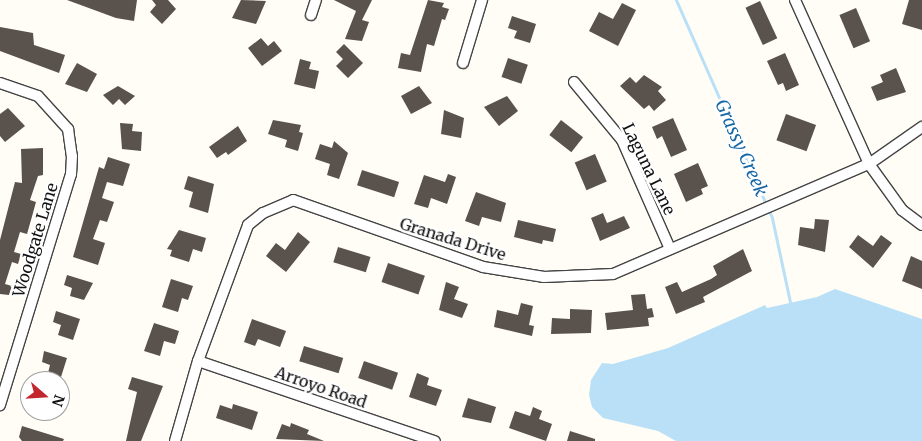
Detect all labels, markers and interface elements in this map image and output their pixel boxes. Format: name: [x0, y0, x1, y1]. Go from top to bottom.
water label: Grassy Creek: [710, 96, 772, 200]
street label: Laguna Lane: [619, 120, 679, 218]
street label: Woodgate Lane: [8, 181, 62, 299]
street label: Granada Drive: [398, 214, 508, 264]
street label: Arroyo Road: [273, 362, 369, 412]
north arrow: [20, 371, 70, 421]
text: N: [48, 392, 69, 409]

